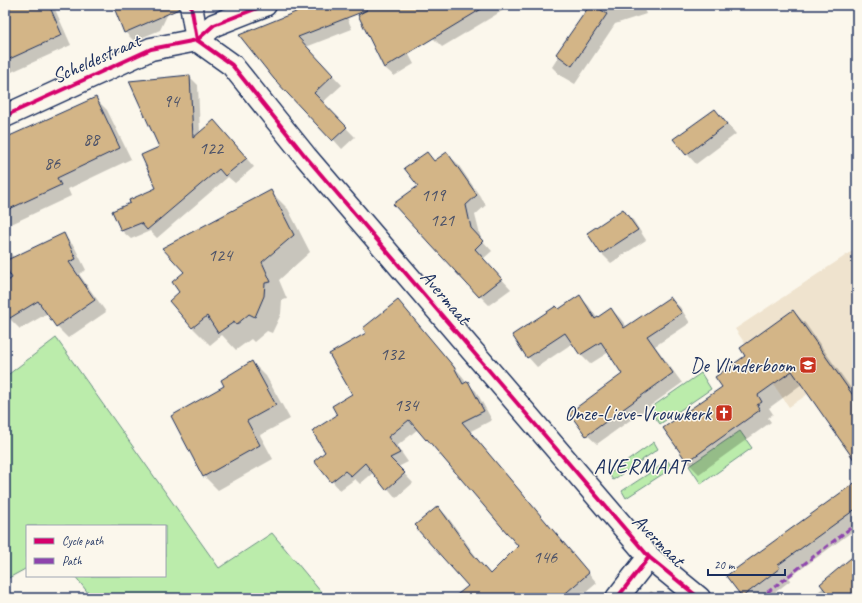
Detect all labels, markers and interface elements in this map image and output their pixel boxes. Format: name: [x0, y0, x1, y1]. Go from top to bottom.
street label: Scheldestraat: [48, 27, 146, 89]
house number: 94: [163, 90, 181, 112]
house number: 88: [83, 128, 101, 150]
house number: 122: [199, 137, 225, 159]
house number: 86: [44, 152, 61, 174]
house number: 119: [421, 184, 447, 206]
house number: 121: [430, 209, 455, 231]
house number: 124: [208, 244, 234, 266]
street label: Avermaat: [415, 265, 478, 332]
house number: 132: [380, 343, 406, 365]
place label: De Vlinderboom: [690, 353, 796, 378]
school or university icon: De Vlinderboom: [798, 355, 818, 375]
house number: 134: [394, 394, 420, 416]
place label: Onze-Lieve-Vrouwkerk: [564, 401, 713, 426]
church icon: Onze-Lieve-Vrouwkerk: [714, 403, 734, 423]
district label: AVERMAAT: [594, 453, 692, 479]
street label: Avermaat: [627, 509, 692, 574]
legend: [26, 525, 166, 577]
text: Cycle path: [62, 533, 104, 549]
house number: 146: [533, 546, 558, 568]
scale bar: [708, 551, 785, 577]
text: Path: [62, 553, 82, 569]
text: 20 m: [714, 557, 736, 573]

